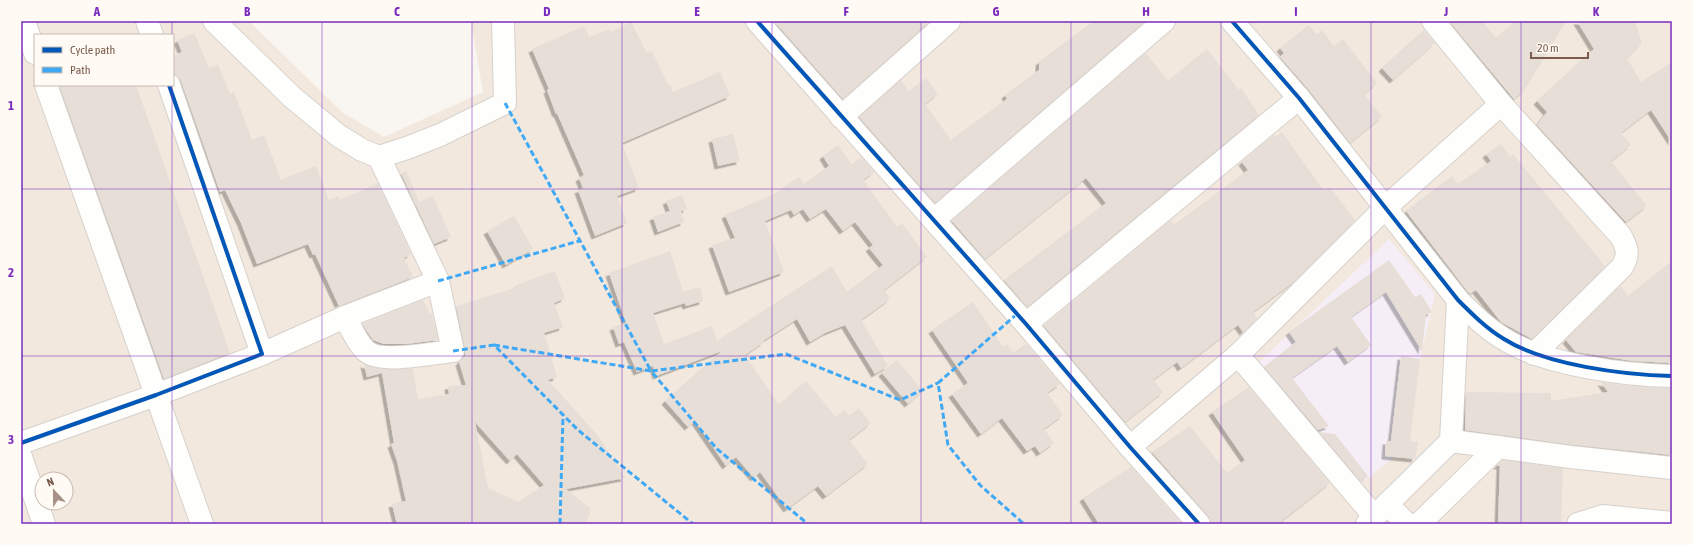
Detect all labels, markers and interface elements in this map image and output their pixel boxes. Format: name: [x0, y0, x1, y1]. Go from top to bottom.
text: A: [93, 4, 101, 19]
text: B: [244, 4, 251, 19]
text: C: [394, 4, 400, 19]
text: D: [543, 4, 551, 19]
text: E: [694, 4, 700, 19]
text: F: [843, 4, 849, 19]
text: G: [993, 4, 1000, 19]
text: H: [1142, 4, 1150, 19]
text: I: [1294, 4, 1298, 19]
text: J: [1443, 4, 1448, 19]
text: K: [1593, 4, 1600, 19]
legend: [34, 34, 174, 86]
scale bar: [1531, 34, 1588, 60]
text: 20 m: [1537, 41, 1559, 55]
text: Cycle path: [70, 43, 115, 57]
text: Path: [70, 63, 91, 77]
text: 1: [8, 98, 14, 113]
text: 2: [8, 265, 14, 280]
text: 3: [8, 432, 14, 447]
north arrow: [34, 471, 74, 511]
text: N: [45, 475, 56, 489]

